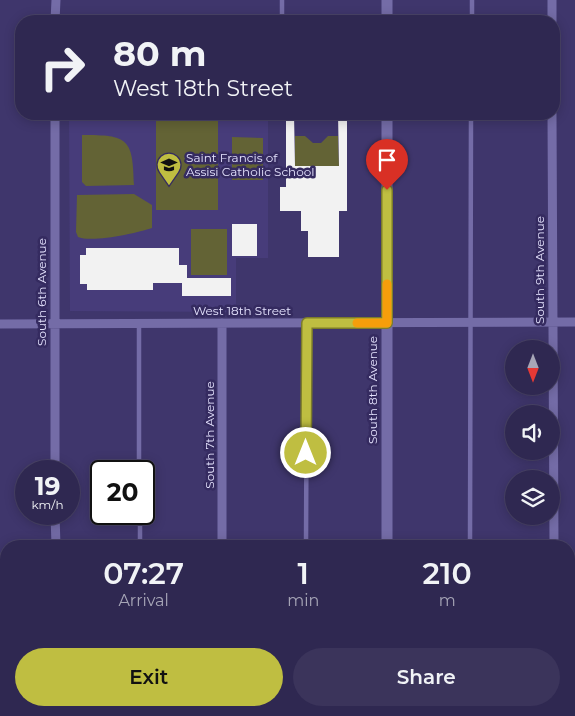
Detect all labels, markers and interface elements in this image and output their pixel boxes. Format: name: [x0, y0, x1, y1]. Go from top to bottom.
text: 80 m: [113, 32, 207, 75]
icon: right: [30, 35, 95, 100]
text: West 18th Street: [113, 75, 293, 102]
pin: [366, 139, 408, 190]
icon: arrive: [373, 146, 401, 174]
place label: Saint Francis of Assisi Catholic School: [186, 150, 315, 179]
school or university icon: Saint Francis of Assisi Catholic School: [156, 152, 182, 186]
street label: South 9th Avenue: [532, 216, 547, 324]
street label: South 6th Avenue: [34, 238, 49, 346]
street label: West 18th Street: [193, 303, 291, 318]
street label: South 8th Avenue: [365, 336, 380, 444]
north arrow: [505, 340, 560, 395]
map controls: [505, 340, 560, 525]
street label: South 7th Avenue: [202, 381, 217, 489]
button: sound: [505, 405, 560, 460]
position arrow: [279, 426, 331, 478]
speed limit sign: 20: [90, 460, 155, 525]
button: layers: [505, 470, 560, 525]
text: 19: [35, 471, 60, 501]
text: km/h: [31, 497, 64, 512]
text: 07:27: [103, 555, 184, 592]
text: 1: [298, 555, 309, 592]
text: 210: [423, 555, 472, 592]
text: Arrival: [118, 591, 169, 610]
text: min: [287, 591, 319, 610]
text: m: [439, 591, 456, 610]
button: Exit: [15, 648, 283, 706]
button: Share: [293, 648, 560, 706]

